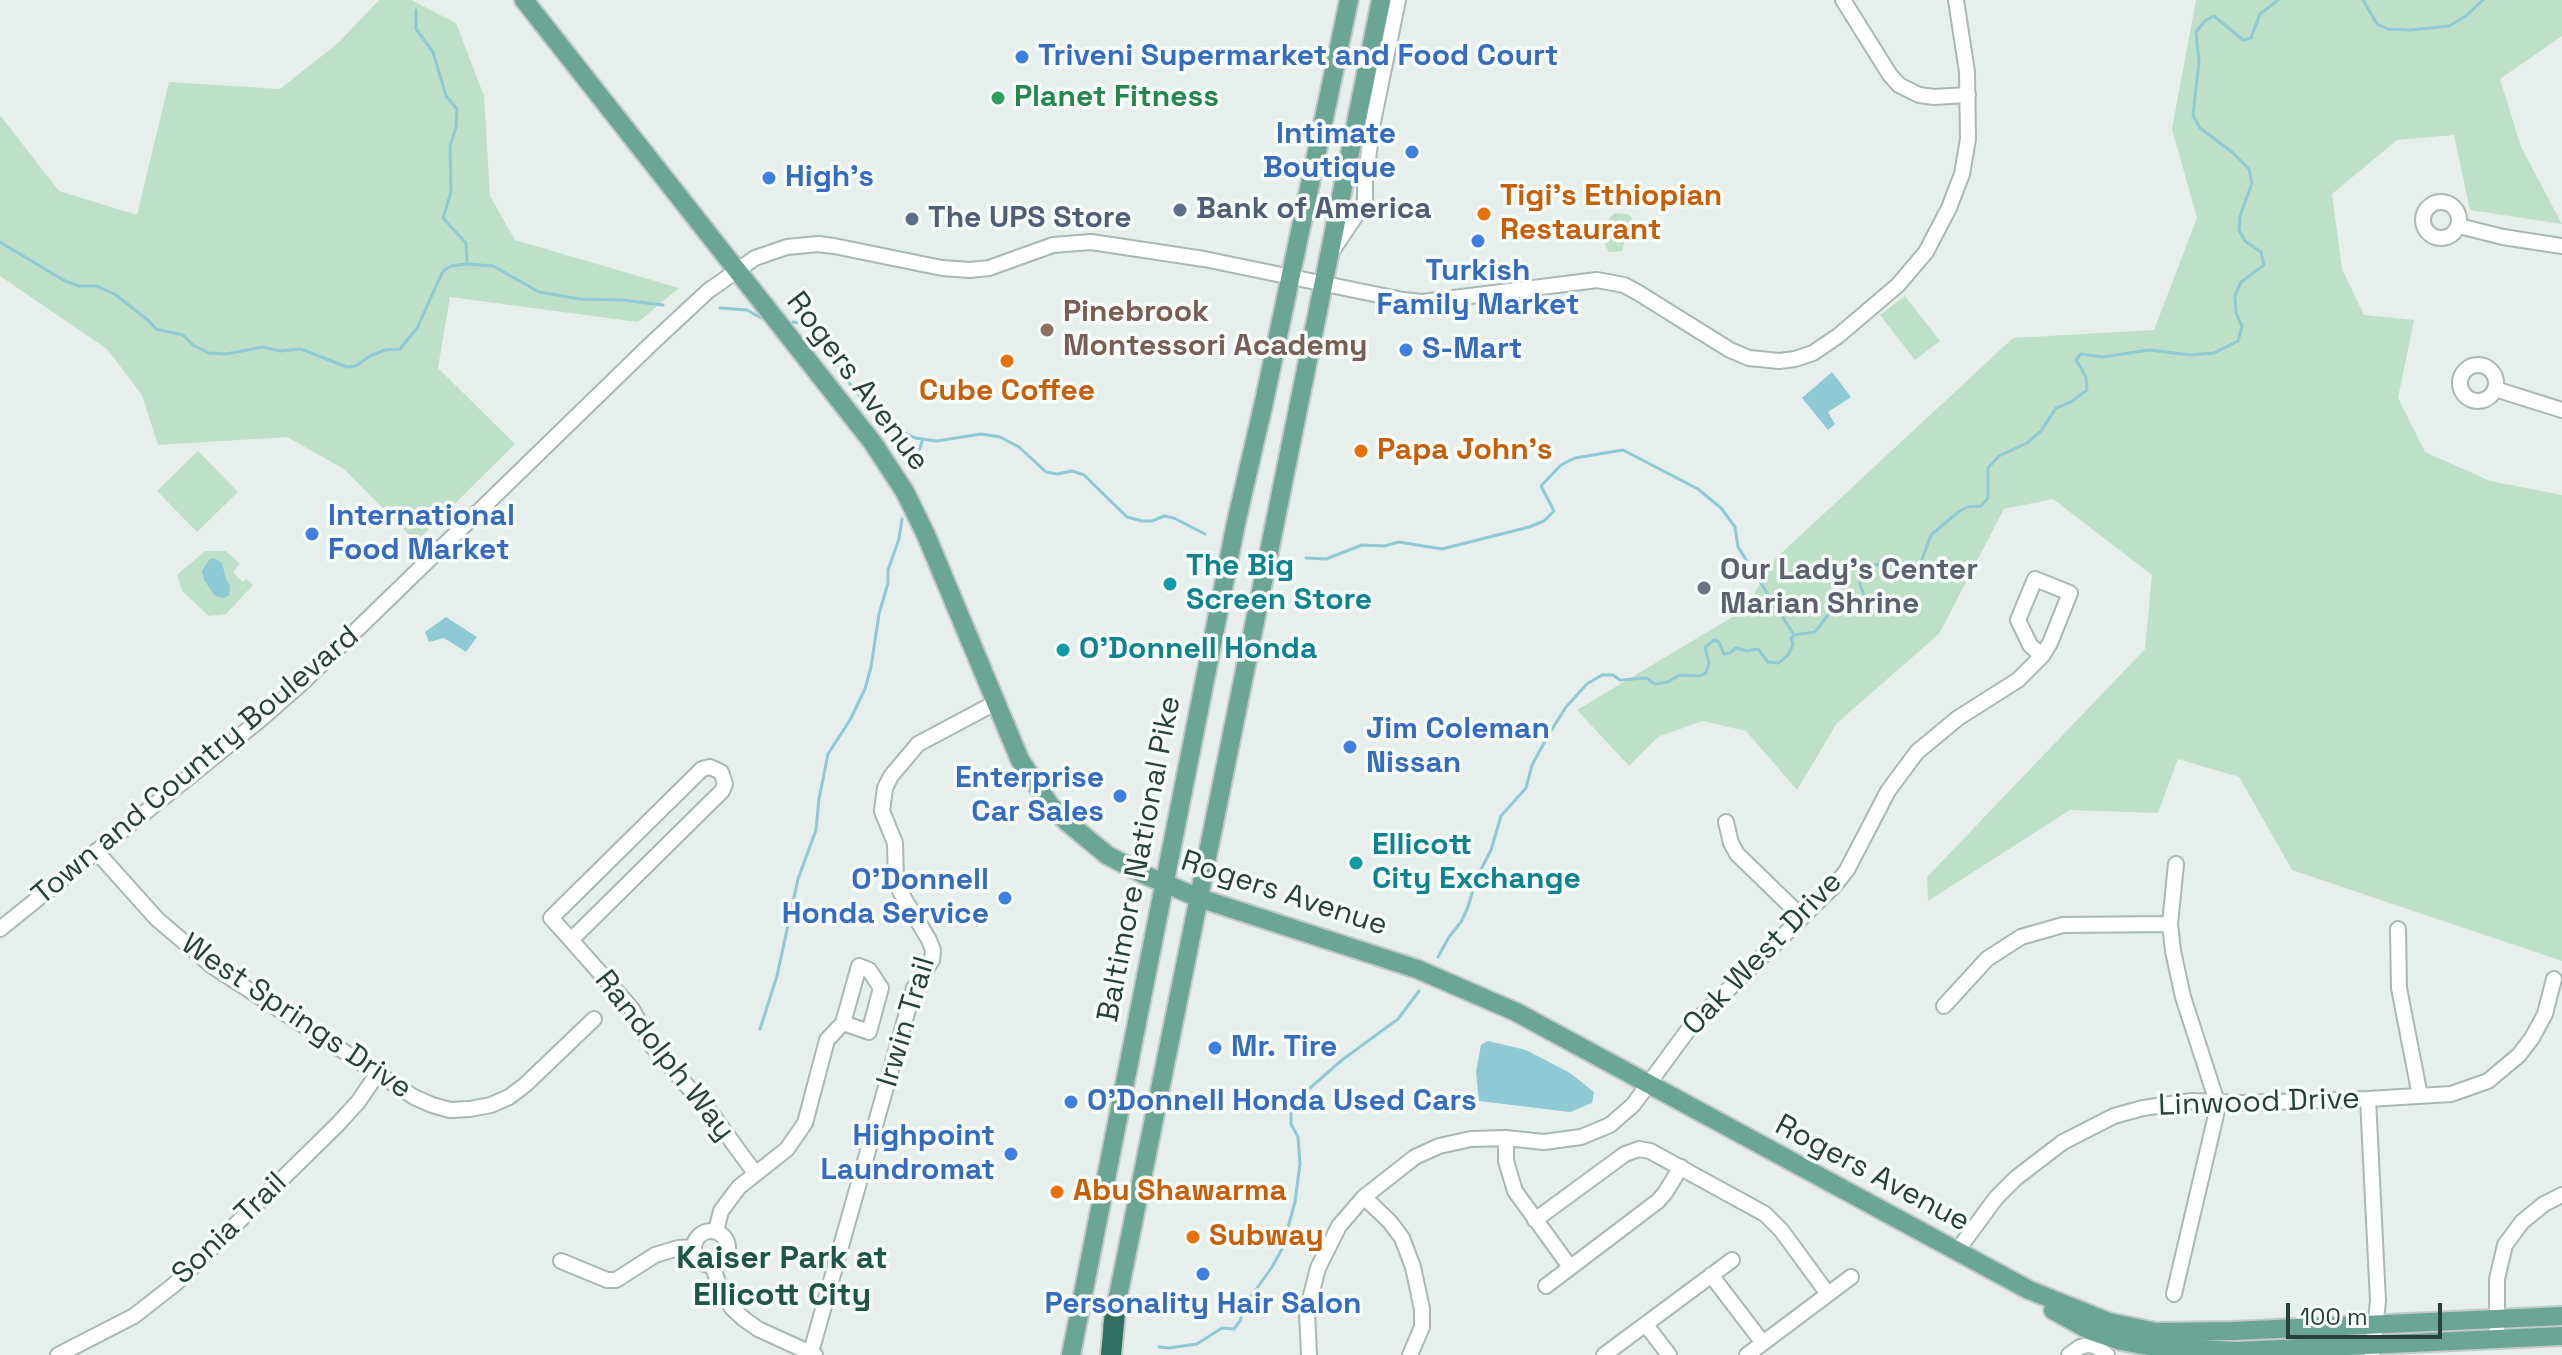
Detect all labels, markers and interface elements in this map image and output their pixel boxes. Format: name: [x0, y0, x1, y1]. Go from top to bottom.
place label: Triveni Supermarket and Food Court: [1038, 39, 1559, 75]
marker: Triveni Supermarket and Food Court: [1013, 48, 1031, 66]
place label: Planet Fitness: [1014, 80, 1219, 116]
marker: Planet Fitness: [989, 89, 1007, 107]
place label: Intimate Boutique: [1263, 117, 1396, 188]
marker: Intimate Boutique: [1403, 143, 1421, 161]
place label: High's: [785, 160, 874, 196]
marker: High's: [760, 169, 778, 187]
place label: Tigi's Ethiopian Restaurant: [1500, 179, 1722, 250]
place label: Bank of America: [1196, 192, 1432, 228]
place label: The UPS Store: [928, 201, 1131, 237]
marker: Bank of America: [1171, 201, 1189, 219]
marker: Tigi's Ethiopian Restaurant: [1475, 205, 1493, 223]
marker: The UPS Store: [903, 210, 921, 228]
marker: Turkish Family Market: [1469, 232, 1487, 250]
place label: Turkish Family Market: [1376, 254, 1580, 324]
street label: Rogers Avenue: [778, 285, 936, 479]
place label: Pinebrook Montessori Academy: [1063, 295, 1368, 366]
marker: Pinebrook Montessori Academy: [1038, 321, 1056, 339]
place label: S-Mart: [1422, 332, 1522, 368]
marker: S-Mart: [1397, 341, 1415, 359]
marker: Cube Coffee: [998, 352, 1016, 370]
place label: Cube Coffee: [919, 374, 1095, 410]
place label: Papa John's: [1377, 433, 1552, 469]
marker: Papa John's: [1352, 442, 1370, 460]
place label: International Food Market: [328, 499, 515, 570]
marker: International Food Market: [303, 525, 321, 543]
place label: The Big Screen Store: [1186, 549, 1372, 620]
place label: Our Lady's Center Marian Shrine: [1720, 553, 1978, 624]
marker: The Big Screen Store: [1161, 575, 1179, 593]
marker: Our Lady's Center Marian Shrine: [1695, 579, 1713, 597]
street label: Town and Country Boulevard: [25, 619, 367, 913]
place label: O'Donnell Honda: [1079, 632, 1317, 668]
marker: O'Donnell Honda: [1054, 641, 1072, 659]
street label: Baltimore National Pike: [1091, 693, 1189, 1025]
place label: Jim Coleman Nissan: [1366, 712, 1550, 782]
marker: Jim Coleman Nissan: [1341, 738, 1359, 756]
place label: Enterprise Car Sales: [955, 761, 1104, 832]
marker: Enterprise Car Sales: [1111, 787, 1129, 805]
place label: Ellicott City Exchange: [1372, 828, 1581, 898]
street label: Rogers Avenue: [1176, 844, 1392, 944]
marker: Ellicott City Exchange: [1347, 854, 1365, 872]
place label: O'Donnell Honda Service: [782, 863, 989, 934]
street label: Oak West Drive: [1676, 865, 1850, 1043]
marker: O'Donnell Honda Service: [996, 889, 1014, 907]
street label: West Springs Drive: [174, 927, 418, 1107]
street label: Irwin Trail: [870, 953, 944, 1091]
street label: Randolph Way: [586, 964, 742, 1148]
place label: Mr. Tire: [1231, 1030, 1337, 1066]
marker: Mr. Tire: [1206, 1039, 1224, 1057]
street label: Linwood Drive: [2158, 1081, 2360, 1125]
place label: O'Donnell Honda Used Cars: [1087, 1084, 1477, 1120]
marker: O'Donnell Honda Used Cars: [1062, 1093, 1080, 1111]
street label: Rogers Avenue: [1769, 1108, 1975, 1240]
place label: Highpoint Laundromat: [820, 1119, 995, 1190]
marker: Highpoint Laundromat: [1002, 1145, 1020, 1163]
street label: Sonia Trail: [165, 1165, 295, 1293]
place label: Abu Shawarma: [1073, 1174, 1287, 1210]
marker: Abu Shawarma: [1048, 1183, 1066, 1201]
place label: Subway: [1209, 1219, 1324, 1255]
marker: Subway: [1184, 1228, 1202, 1246]
district label: Kaiser Park at Ellicott City: [676, 1240, 888, 1315]
marker: Personality Hair Salon: [1194, 1265, 1212, 1283]
place label: Personality Hair Salon: [1044, 1287, 1362, 1323]
scale bar: [2290, 1287, 2446, 1337]
text: 100 m: [2300, 1301, 2368, 1332]

